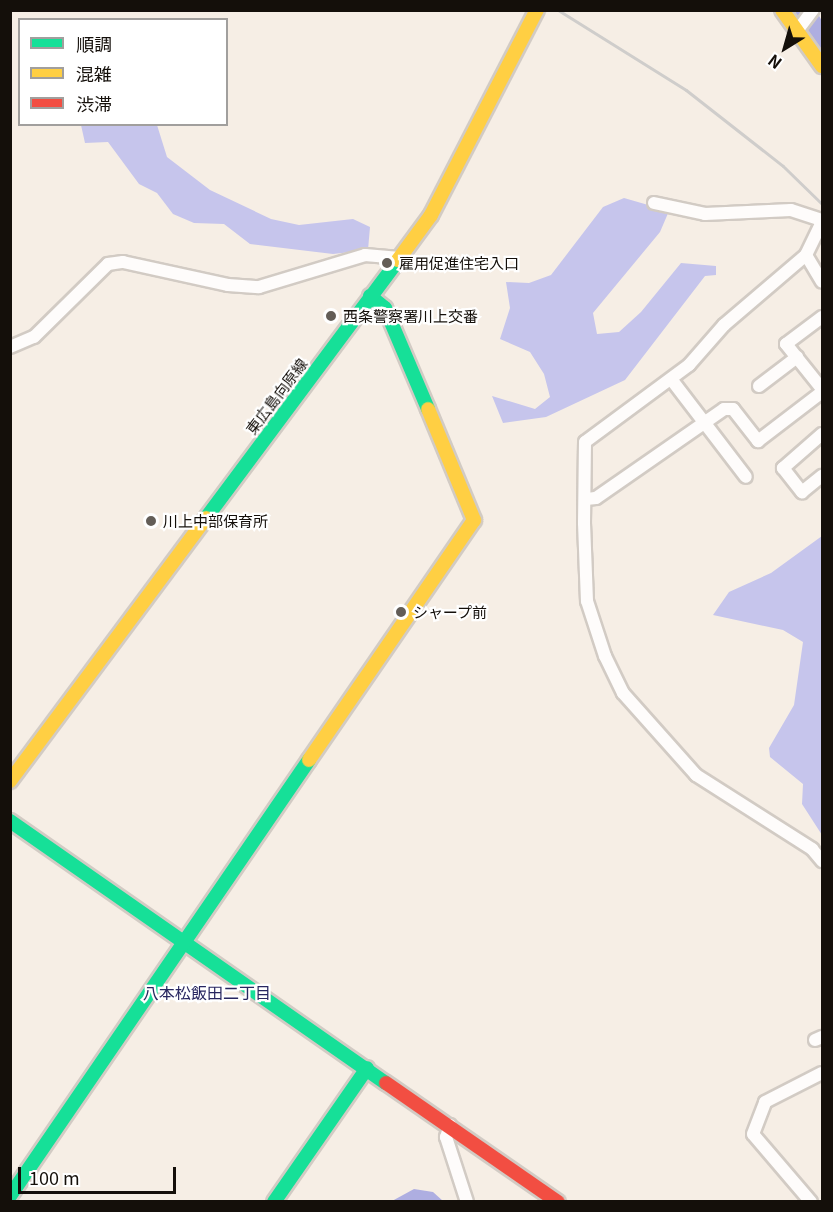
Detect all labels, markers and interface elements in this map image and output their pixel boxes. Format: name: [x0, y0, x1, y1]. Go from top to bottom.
legend: [18, 18, 228, 126]
north arrow: [755, 18, 815, 78]
text: 順調: [76, 30, 112, 56]
text: N: [762, 49, 786, 76]
text: 混雑: [76, 60, 112, 86]
text: 渋滞: [76, 90, 112, 116]
place label: 雇用促進住宅入口: [399, 254, 519, 272]
marker: 雇用促進住宅入口: [380, 256, 394, 270]
place label: 西条警察署川上交番: [343, 307, 478, 325]
marker: 西条警察署川上交番: [324, 309, 338, 323]
street label: 東広島向原線: [242, 355, 310, 437]
place label: 川上中部保育所: [163, 512, 268, 530]
marker: 川上中部保育所: [144, 514, 158, 528]
place label: シャープ前: [413, 603, 488, 621]
marker: シャープ前: [394, 605, 408, 619]
district label: 八本松飯田二丁目: [143, 982, 271, 1002]
scale bar: [21, 1155, 178, 1193]
text: 100 m: [29, 1164, 80, 1190]

